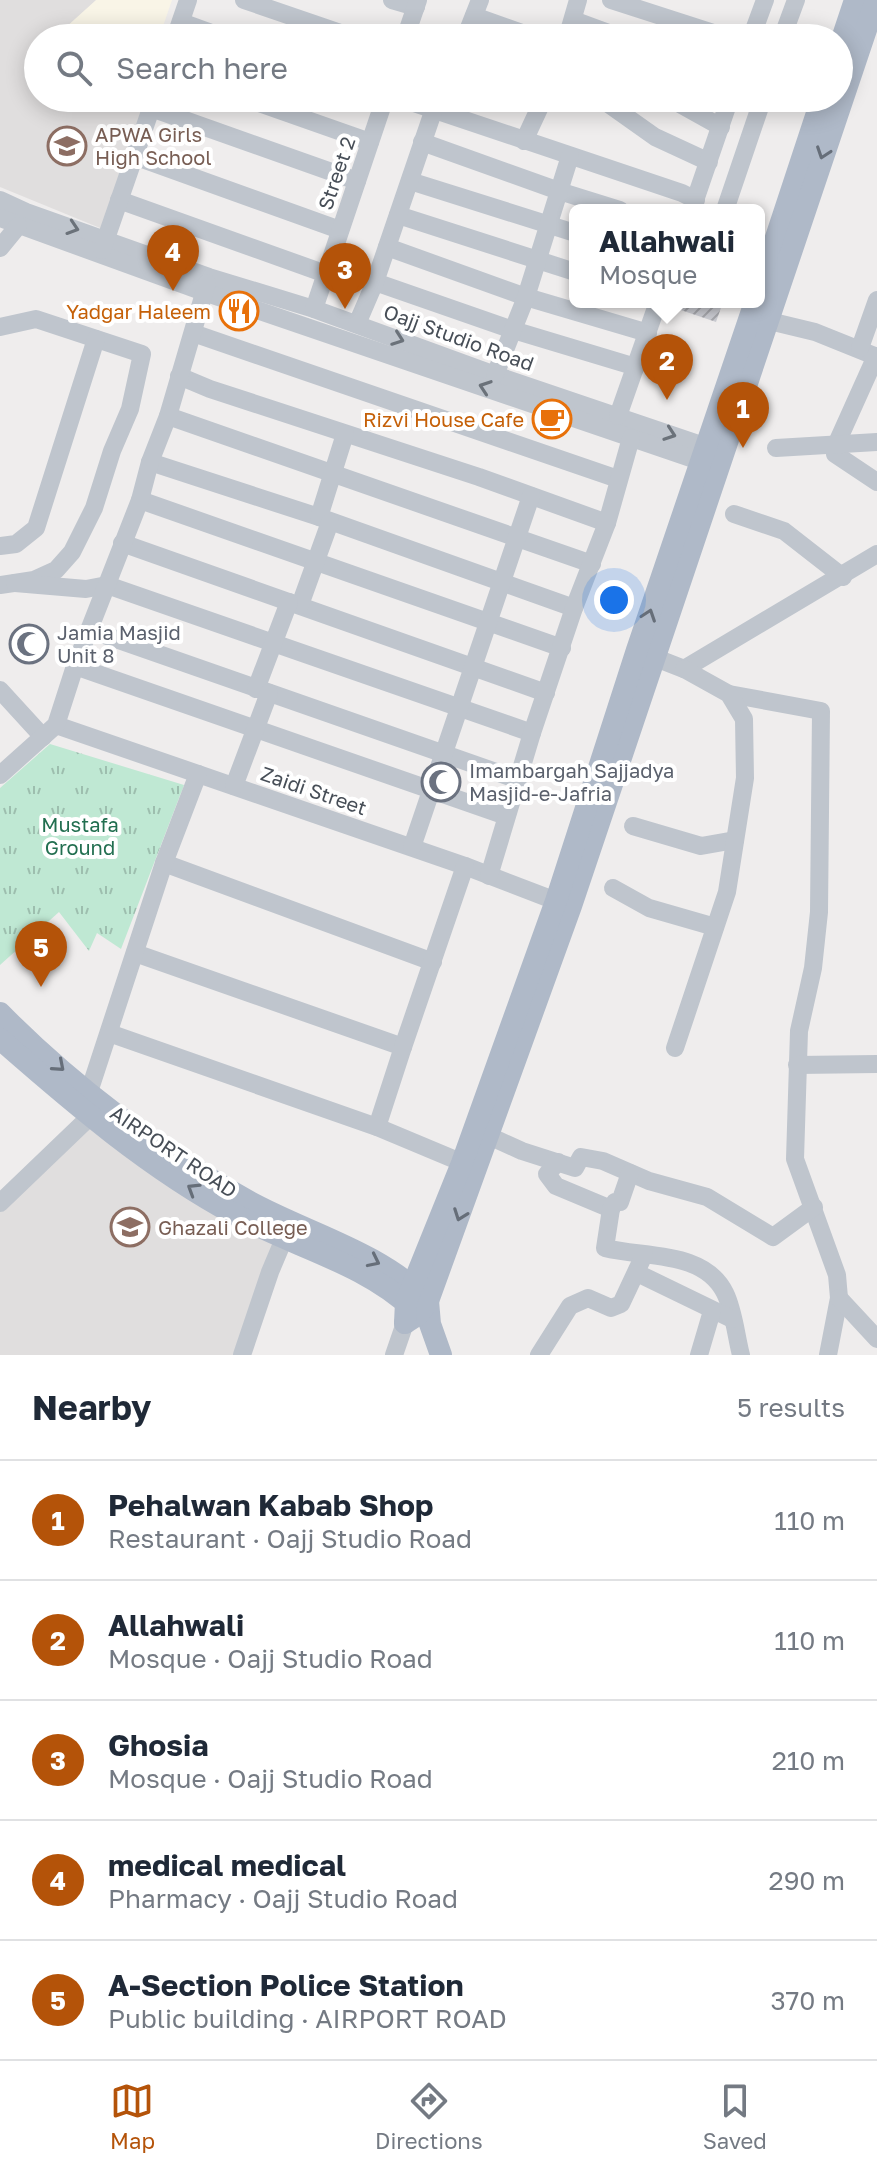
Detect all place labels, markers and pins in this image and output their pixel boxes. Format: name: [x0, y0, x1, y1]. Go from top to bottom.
place label: APWA Girls High School: [95, 122, 212, 169]
school or university icon: APWA Girls High School: [46, 125, 88, 167]
pin: 4: [147, 225, 199, 291]
pin: 3: [319, 243, 371, 309]
restaurant icon: Yadgar Haleem: [218, 290, 260, 332]
place label: Yadgar Haleem: [66, 299, 211, 323]
pin: 2: [641, 334, 693, 400]
pin: 1: [717, 382, 769, 448]
cafe icon: Rizvi House Cafe: [531, 398, 573, 440]
place label: Rizvi House Cafe: [363, 407, 524, 431]
place label: Jamia Masjid Unit 8: [57, 620, 181, 667]
mosque icon: Jamia Masjid Unit 8: [8, 623, 50, 665]
place label: Imambargah Sajjadya Masjid-e-Jafria: [469, 758, 674, 805]
mosque icon: Imambargah Sajjadya Masjid-e-Jafria: [420, 761, 462, 803]
pin: 5: [15, 921, 67, 987]
school or university icon: Ghazali College: [109, 1206, 151, 1248]
place label: Ghazali College: [158, 1215, 308, 1239]

